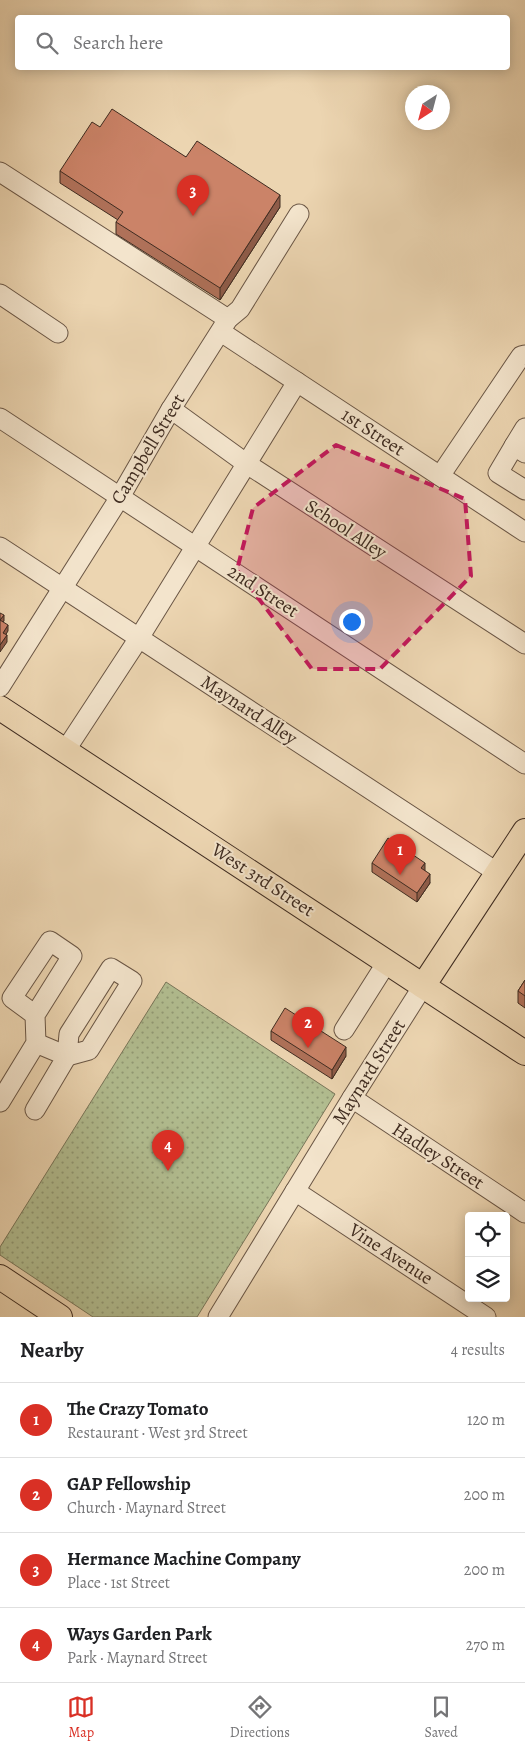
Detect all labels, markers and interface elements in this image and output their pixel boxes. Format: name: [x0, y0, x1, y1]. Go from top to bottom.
search box: [15, 15, 510, 70]
icon: search: [33, 29, 61, 57]
text: Search here: [73, 30, 163, 56]
north arrow: [405, 85, 450, 130]
pin: 3: [177, 175, 209, 216]
street label: Campbell Street: [105, 389, 191, 509]
street label: 1st Street: [336, 402, 410, 462]
street label: School Alley: [300, 493, 392, 565]
street label: 2nd Street: [222, 558, 304, 624]
your location: [339, 609, 365, 635]
street label: Maynard Alley: [196, 669, 303, 751]
pin: 1: [384, 834, 416, 875]
street label: West 3rd Street: [206, 836, 320, 923]
pin: 2: [292, 1007, 324, 1048]
street label: Maynard Street: [326, 1014, 412, 1130]
street label: Hadley Street: [387, 1116, 489, 1196]
pin: 4: [152, 1130, 184, 1171]
map controls: [465, 1212, 510, 1302]
button: locate: [465, 1212, 510, 1257]
street label: Vine Avenue: [343, 1217, 438, 1291]
button: layers: [465, 1257, 510, 1302]
text: Nearby: [20, 1336, 83, 1364]
text: 4 results: [451, 1339, 505, 1361]
text: The Crazy Tomato: [67, 1396, 209, 1422]
text: 1: [33, 1409, 39, 1431]
text: 120 m: [467, 1409, 505, 1431]
text: Restaurant · West 3rd Street: [67, 1422, 248, 1444]
text: GAP Fellowship: [67, 1471, 191, 1497]
text: 2: [32, 1484, 40, 1506]
text: 200 m: [464, 1484, 505, 1506]
text: Church · Maynard Street: [67, 1497, 226, 1519]
text: Hermance Machine Company: [67, 1546, 301, 1572]
text: 3: [33, 1559, 39, 1581]
text: 200 m: [464, 1559, 505, 1581]
text: Place · 1st Street: [67, 1572, 170, 1594]
text: Ways Garden Park: [67, 1621, 212, 1647]
text: 4: [32, 1634, 40, 1656]
text: 270 m: [466, 1634, 505, 1656]
text: Park · Maynard Street: [67, 1647, 208, 1669]
tab: Map: [67, 1693, 95, 1742]
tab: Directions: [230, 1693, 290, 1742]
tab: Saved: [425, 1693, 458, 1742]

